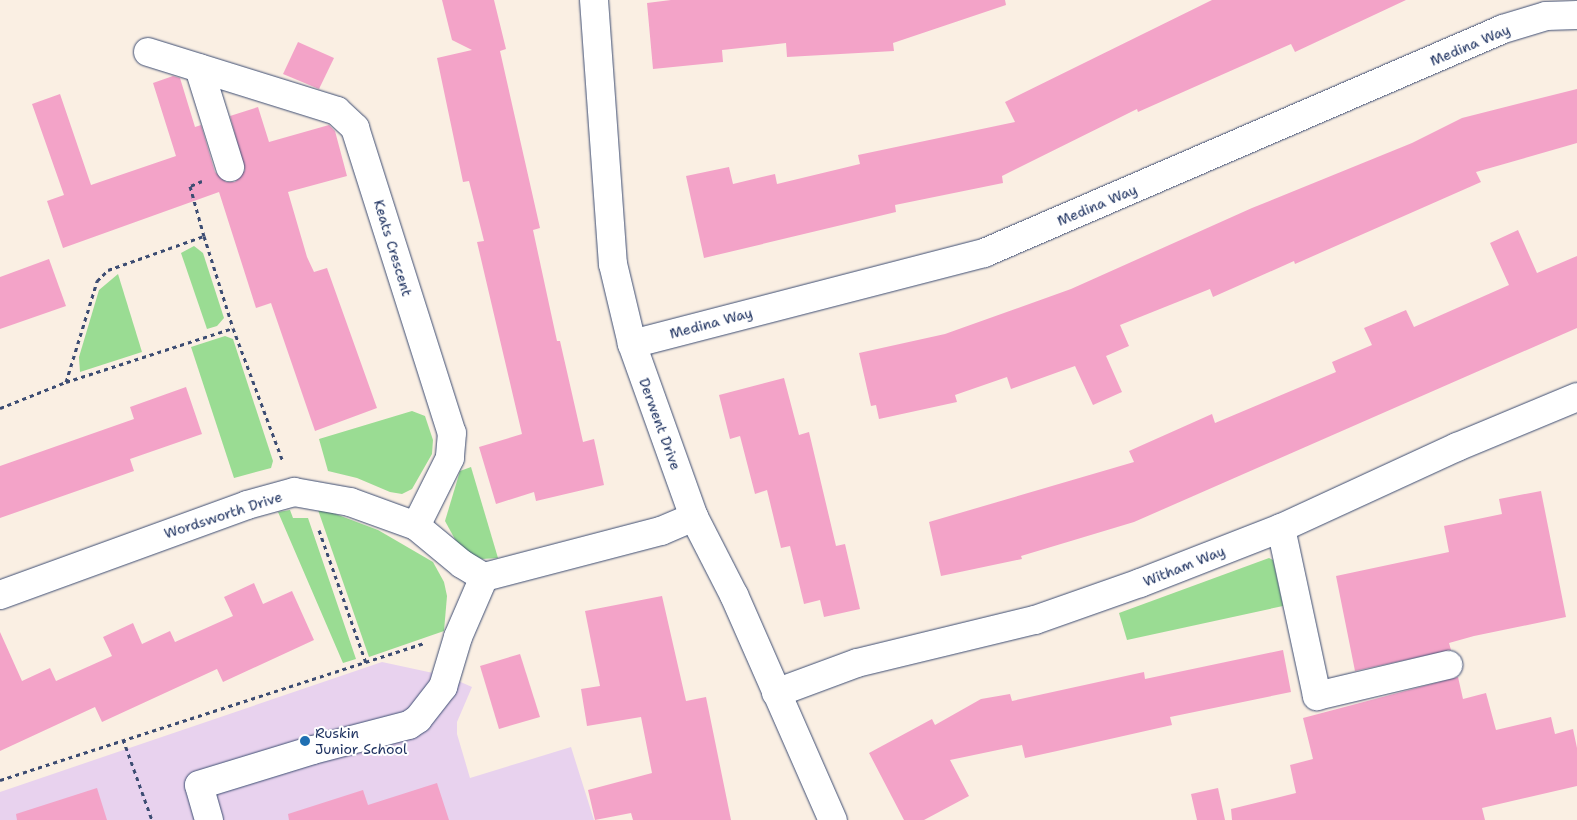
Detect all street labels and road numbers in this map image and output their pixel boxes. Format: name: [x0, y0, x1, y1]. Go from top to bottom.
street label: Medina Way: [1428, 21, 1512, 69]
street label: Medina Way: [1055, 181, 1139, 229]
street label: Keats Crescent: [370, 198, 416, 298]
street label: Medina Way: [668, 304, 754, 342]
street label: Derwent Drive: [636, 376, 684, 472]
street label: Wordsworth Drive: [162, 488, 284, 542]
street label: Witham Way: [1141, 542, 1227, 590]

